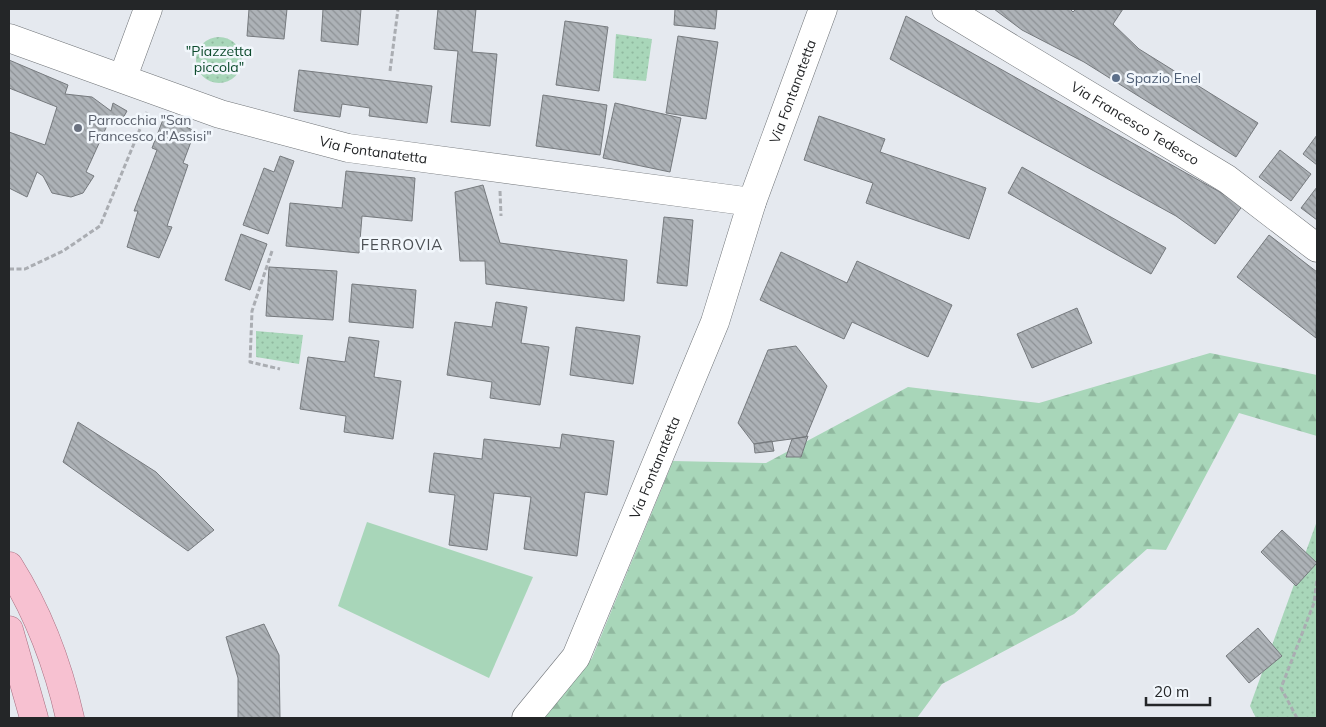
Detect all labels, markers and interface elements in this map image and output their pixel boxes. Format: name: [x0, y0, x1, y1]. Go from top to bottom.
street label: Via Fontanatetta: [765, 37, 820, 146]
park label: "Piazzetta piccola": [186, 42, 252, 76]
place label: Spazio Enel: [1126, 69, 1201, 87]
marker: Spazio Enel: [1110, 72, 1122, 84]
street label: Via Francesco Tedesco: [1067, 78, 1203, 169]
place label: Parrocchia "San Francesco d'Assisi": [88, 111, 212, 145]
marker: Parrocchia "San Francesco d'Assisi": [72, 122, 84, 134]
street label: Via Fontanatetta: [317, 132, 429, 168]
district label: FERROVIA: [361, 235, 443, 254]
street label: Via Fontanatetta: [625, 414, 684, 522]
scale bar: [1146, 674, 1210, 706]
text: 20 m: [1154, 682, 1189, 701]

